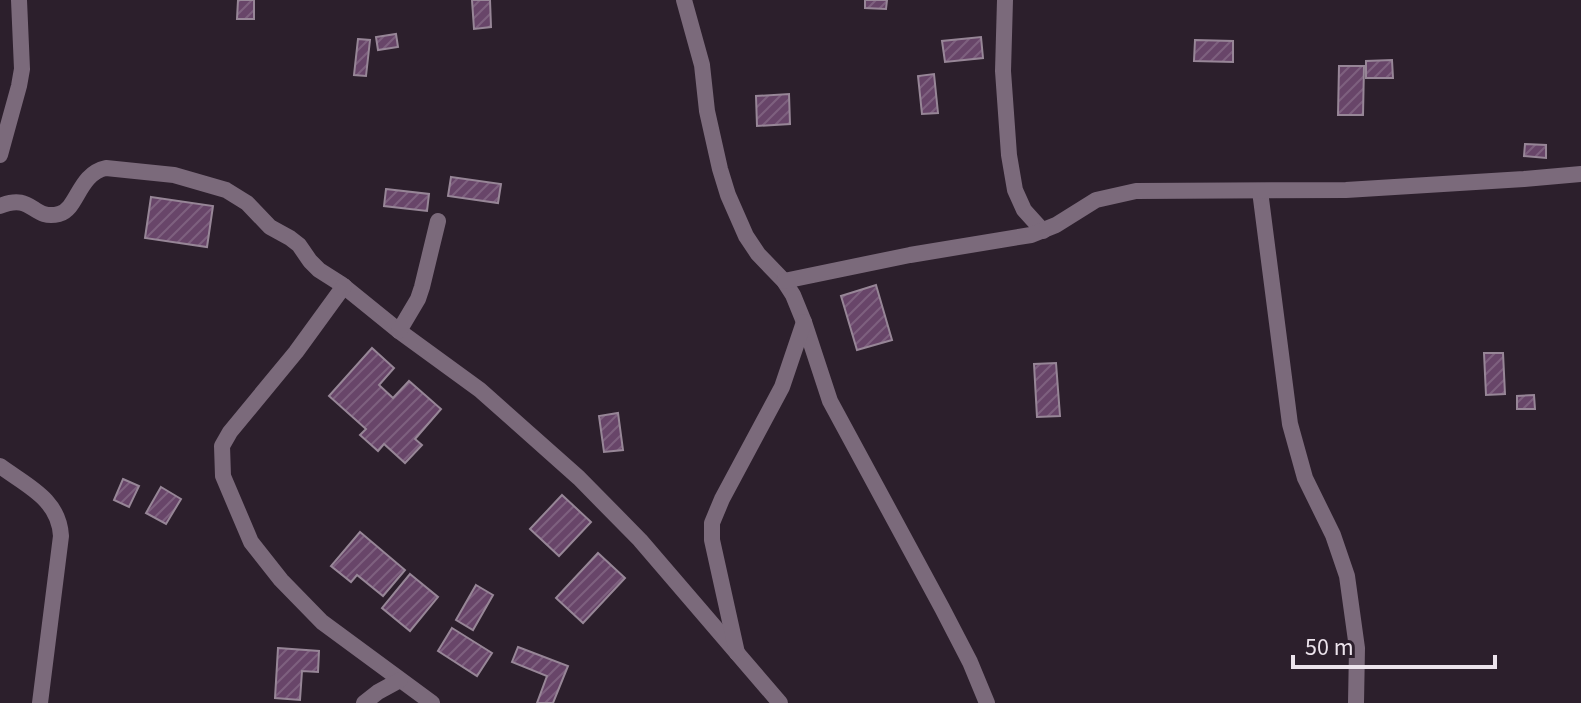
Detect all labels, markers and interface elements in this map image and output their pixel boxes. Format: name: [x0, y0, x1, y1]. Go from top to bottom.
scale bar: [1293, 619, 1495, 669]
text: 50 m: [1305, 630, 1354, 665]

